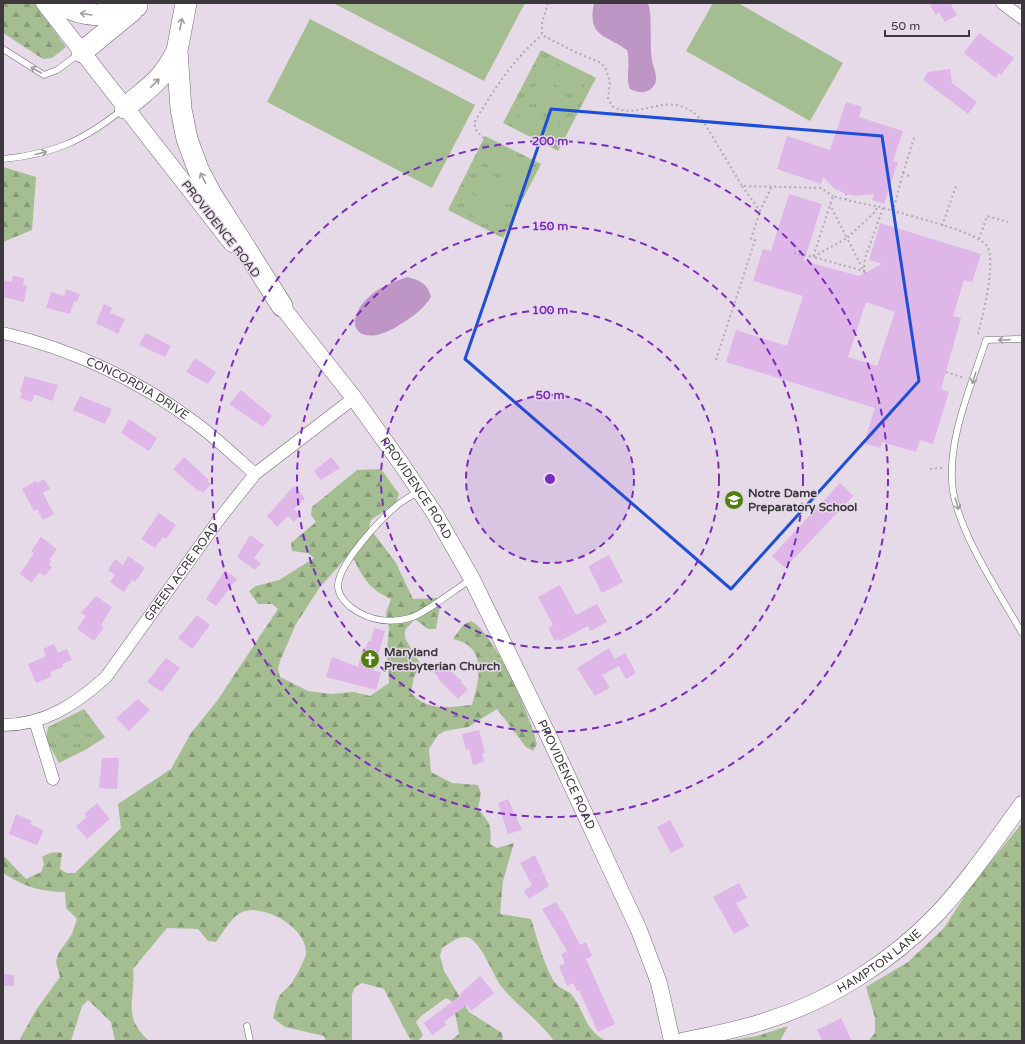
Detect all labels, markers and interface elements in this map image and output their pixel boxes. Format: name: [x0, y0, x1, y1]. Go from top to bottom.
one-way arrow: [79, 10, 92, 18]
scale bar: [885, 12, 969, 38]
one-way arrow: [177, 18, 185, 31]
text: 50 m: [891, 19, 920, 33]
one-way arrow: [30, 66, 42, 74]
one-way arrow: [151, 78, 160, 88]
text: 200 m: [532, 134, 568, 148]
one-way arrow: [35, 148, 48, 156]
one-way arrow: [199, 172, 206, 184]
street label: PROVIDENCE ROAD: [179, 178, 263, 280]
text: 150 m: [532, 219, 568, 233]
text: 100 m: [532, 303, 568, 317]
one-way arrow: [998, 336, 1011, 344]
street label: CONCORDIA DRIVE: [84, 354, 192, 423]
one-way arrow: [970, 371, 977, 384]
text: 50 m: [535, 388, 565, 402]
street label: PROVIDENCE ROAD: [377, 434, 455, 542]
centre of rings: [543, 472, 557, 486]
place label: Notre Dame Preparatory School: [748, 486, 857, 515]
school or university icon: Notre Dame Preparatory School: [723, 489, 745, 511]
one-way arrow: [954, 497, 961, 510]
street label: GREEN ACRE ROAD: [141, 520, 222, 624]
place label: Maryland Presbyterian Church: [384, 645, 500, 674]
church icon: Maryland Presbyterian Church: [359, 648, 381, 670]
street label: PROVIDENCE ROAD: [535, 718, 598, 832]
street label: HAMPTON LANE: [835, 926, 924, 996]

